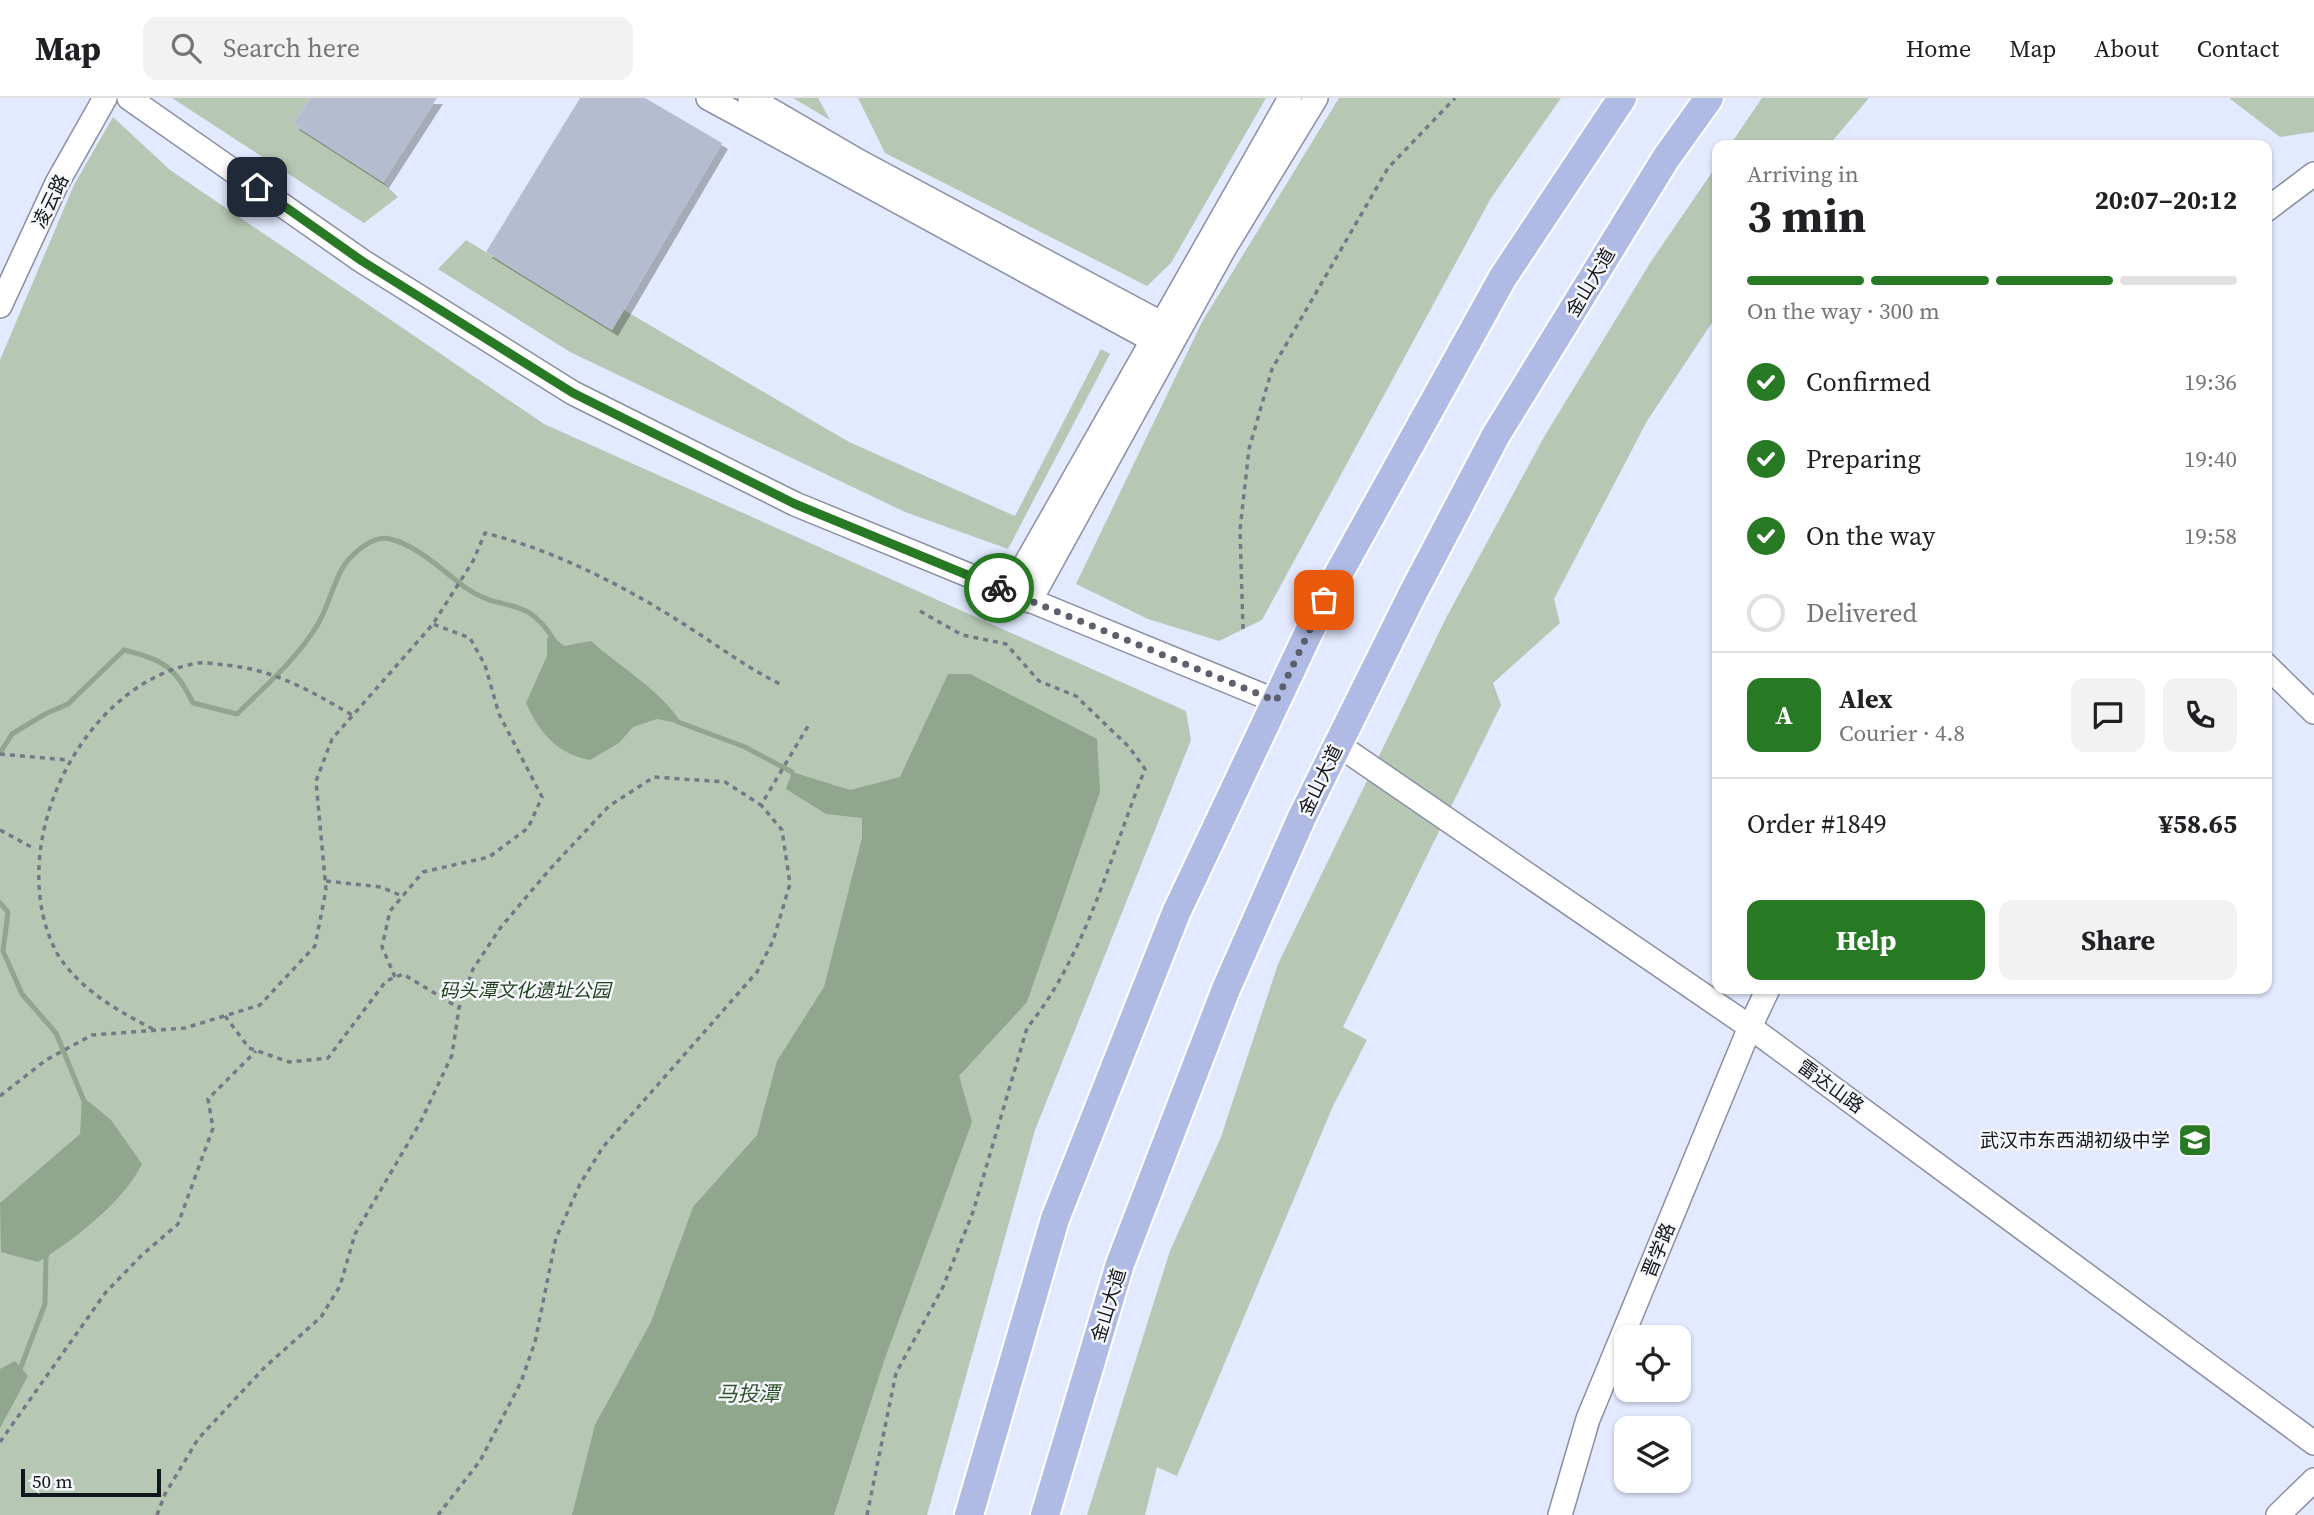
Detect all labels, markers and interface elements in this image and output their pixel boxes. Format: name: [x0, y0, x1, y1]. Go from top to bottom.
search box: [143, 17, 633, 80]
text: Map: [35, 26, 101, 71]
icon: search: [167, 29, 205, 67]
text: Search here: [223, 30, 360, 66]
text: Home: [1906, 32, 1971, 65]
text: Map: [2009, 32, 2056, 65]
text: About: [2094, 32, 2159, 65]
text: Contact: [2197, 32, 2279, 65]
pin: [227, 157, 287, 217]
text: Arriving in: [1747, 158, 1859, 190]
icon: home: [238, 168, 276, 206]
street label: 凌云路: [26, 170, 74, 232]
text: 20:07–20:12: [2095, 182, 2237, 218]
text: 3 min: [1747, 184, 1866, 247]
street label: 金山大道: [1559, 243, 1621, 321]
text: On the way · 300 m: [1747, 295, 1940, 327]
icon: check: [1747, 363, 1785, 401]
text: Confirmed: [1806, 364, 1931, 400]
text: 19:36: [2184, 366, 2237, 398]
icon: check: [1747, 440, 1785, 478]
text: Preparing: [1806, 441, 1921, 477]
text: 19:40: [2184, 443, 2237, 475]
icon: check: [1747, 517, 1785, 555]
text: On the way: [1806, 518, 1935, 554]
text: 19:58: [2184, 520, 2237, 552]
courier: [964, 553, 1034, 623]
icon: bike: [980, 569, 1018, 607]
pin: [1294, 570, 1354, 630]
icon: bag: [1305, 581, 1343, 619]
text: Delivered: [1806, 595, 1917, 631]
button: chat: [2071, 678, 2145, 752]
button: phone: [2163, 678, 2237, 752]
text: Alex: [1839, 681, 1893, 717]
text: A: [1775, 697, 1793, 733]
text: Courier · 4.8: [1839, 717, 1965, 749]
street label: 金山大道: [1292, 740, 1348, 820]
text: Order #1849: [1747, 806, 1887, 842]
text: ¥58.65: [2159, 806, 2237, 842]
button: Help: [1747, 900, 1985, 980]
button: Share: [1999, 900, 2237, 980]
park label: 码头潭文化遗址公园: [439, 977, 613, 1003]
street label: 雷达山路: [1793, 1053, 1869, 1119]
school or university icon: 武汉市东西湖初级中学: [2176, 1121, 2214, 1159]
place label: 武汉市东西湖初级中学: [1980, 1127, 2170, 1153]
street label: 晋学路: [1635, 1219, 1681, 1281]
street label: 金山大道: [1084, 1265, 1132, 1345]
map controls: [1614, 1325, 1691, 1493]
button: locate: [1614, 1325, 1691, 1402]
water label: 马投潭: [717, 1379, 783, 1408]
button: layers: [1614, 1416, 1691, 1493]
scale bar: [21, 1466, 161, 1498]
text: 50 m: [32, 1468, 73, 1494]

